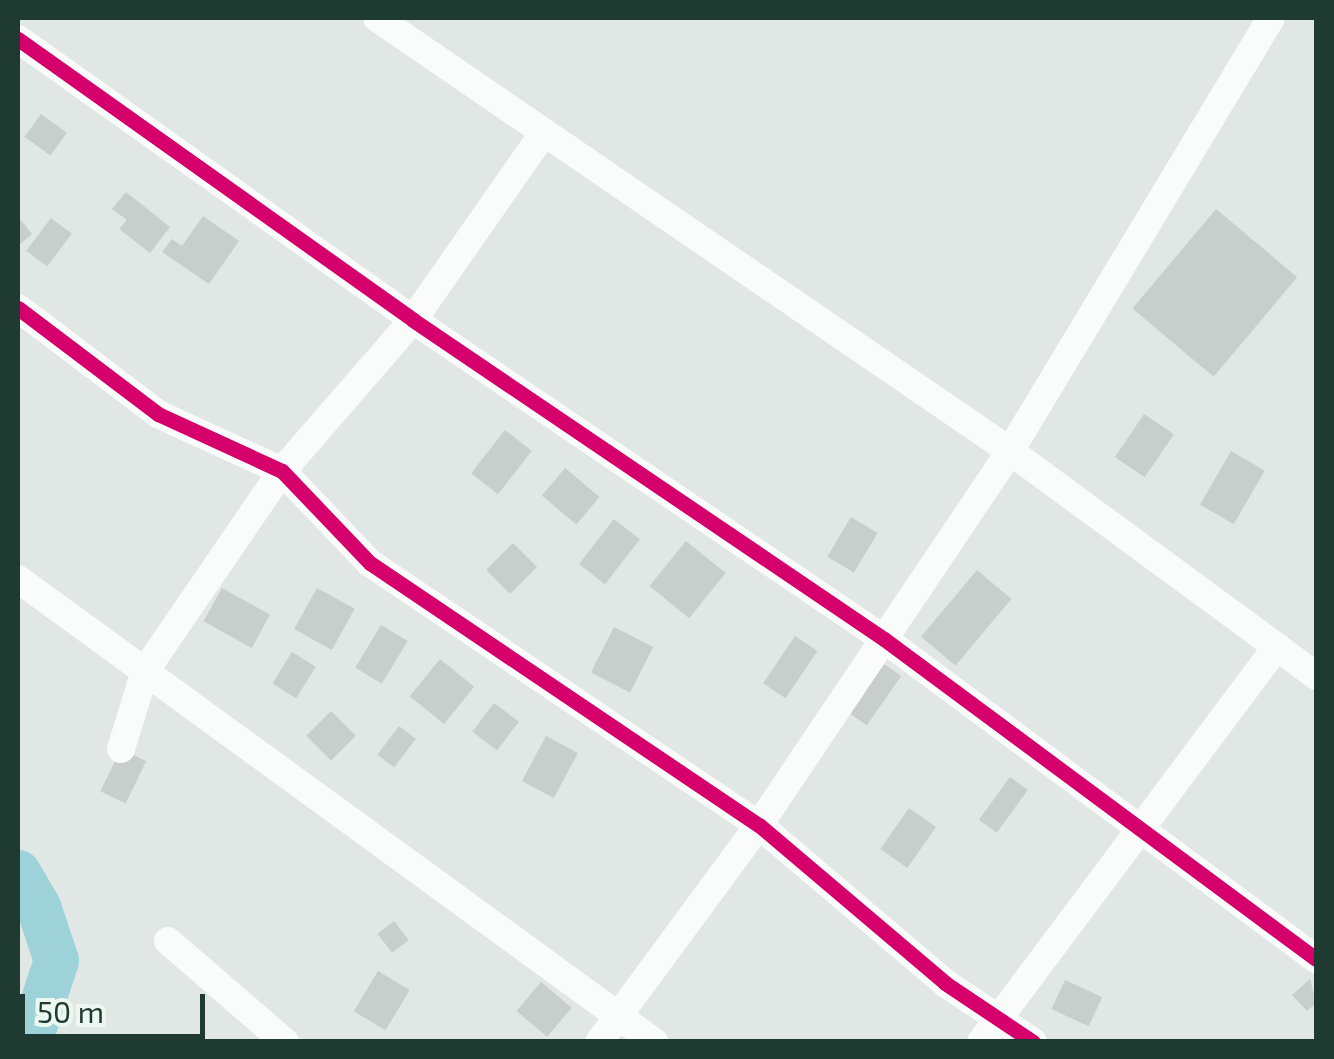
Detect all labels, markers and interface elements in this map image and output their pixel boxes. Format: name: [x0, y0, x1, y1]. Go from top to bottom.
scale bar: [25, 974, 210, 1036]
text: 50 m: [37, 993, 104, 1029]

